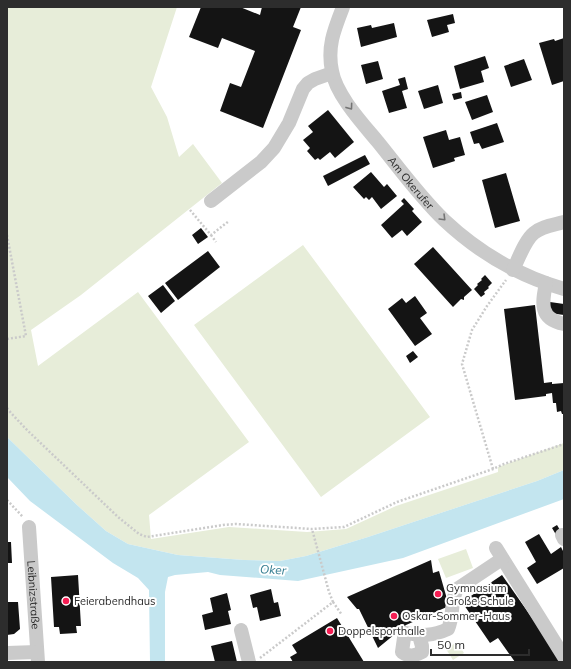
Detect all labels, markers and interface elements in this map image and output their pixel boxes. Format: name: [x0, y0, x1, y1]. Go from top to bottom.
one-way arrow: [345, 103, 352, 110]
street label: Am Okerufer: [385, 153, 437, 212]
one-way arrow: [438, 213, 445, 221]
street label: Leibnizstraße: [24, 560, 43, 630]
water label: Oker: [260, 561, 287, 578]
place label: Gymnasium Große Schule: [446, 581, 514, 608]
marker: Gymnasium Große Schule: [433, 589, 443, 599]
place label: Feierabendhaus: [74, 594, 156, 608]
marker: Feierabendhaus: [61, 596, 71, 606]
place label: Oskar-Sommer-Haus: [402, 609, 510, 623]
marker: Oskar-Sommer-Haus: [389, 611, 399, 621]
place label: Doppelsporthalle: [338, 624, 425, 638]
marker: Doppelsporthalle: [325, 626, 335, 636]
scale bar: [431, 631, 529, 657]
text: 50 m: [437, 637, 465, 652]

